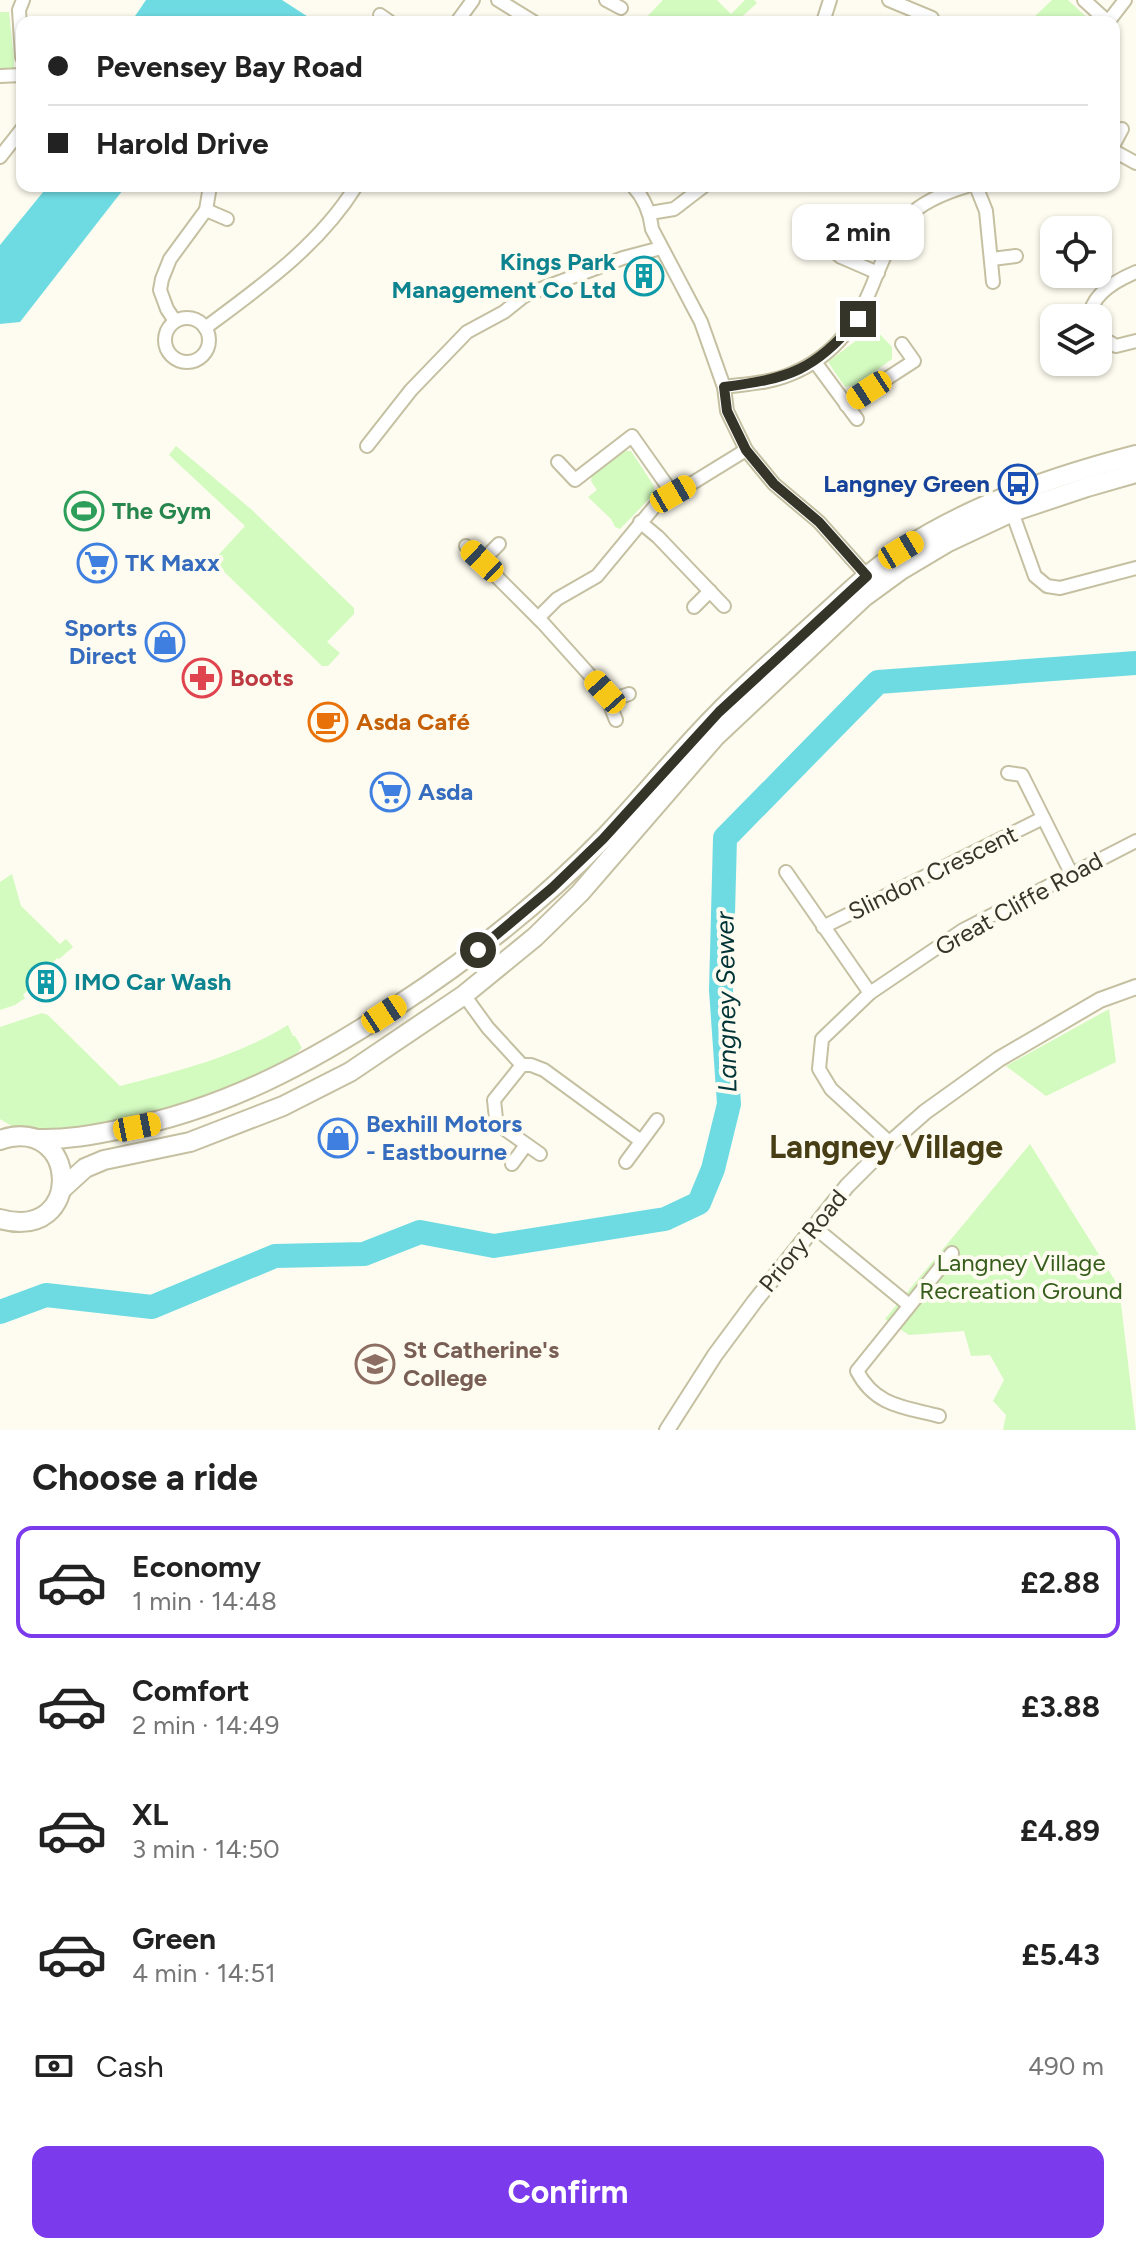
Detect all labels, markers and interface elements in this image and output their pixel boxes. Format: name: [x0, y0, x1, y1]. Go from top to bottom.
text: Pevensey Bay Road: [96, 48, 363, 85]
text: Harold Drive: [96, 125, 269, 162]
callout: 2 min: [792, 203, 924, 259]
text: 2 min: [825, 216, 891, 248]
map controls: [1040, 216, 1112, 376]
button: locate: [1040, 216, 1112, 288]
place label: Kings Park Management Co Ltd: [392, 247, 616, 304]
building icon: Kings Park Management Co Ltd: [623, 255, 665, 297]
route end: [840, 301, 876, 337]
button: layers: [1040, 304, 1112, 376]
car: [842, 367, 896, 413]
bus stop icon: Langney Green: [997, 463, 1039, 505]
place label: Langney Green: [823, 469, 990, 498]
car: [646, 472, 700, 516]
sports icon: The Gym: [63, 490, 105, 532]
place label: The Gym: [112, 496, 211, 525]
car: [874, 527, 928, 573]
car: [456, 536, 508, 586]
supermarket icon: TK Maxx: [76, 542, 118, 584]
place label: TK Maxx: [125, 548, 220, 577]
place label: Sports Direct: [64, 613, 137, 670]
shop icon: Sports Direct: [144, 621, 186, 663]
pharmacy icon: Boots: [181, 657, 223, 699]
place label: Boots: [230, 663, 293, 692]
car: [580, 666, 630, 718]
cafe icon: Asda Café: [307, 701, 349, 743]
place label: Asda Café: [356, 707, 470, 736]
supermarket icon: Asda: [369, 771, 411, 813]
place label: Asda: [418, 777, 473, 806]
street label: Slindon Crescent: [843, 819, 1022, 926]
street label: Great Cliffe Road: [930, 846, 1107, 962]
water label: Langney Sewer: [708, 910, 744, 1093]
route start: [460, 932, 496, 968]
building icon: IMO Car Wash: [25, 961, 67, 1003]
place label: IMO Car Wash: [74, 967, 231, 996]
car: [357, 991, 411, 1037]
place label: Bexhill Motors - Eastbourne: [366, 1109, 522, 1166]
car: [111, 1111, 163, 1143]
shop icon: Bexhill Motors - Eastbourne: [317, 1117, 359, 1159]
district label: Langney Village: [769, 1128, 1003, 1166]
street label: Priory Road: [753, 1184, 853, 1298]
park label: Langney Village Recreation Ground: [919, 1248, 1123, 1305]
place label: St Catherine's College: [403, 1335, 559, 1392]
school or university icon: St Catherine's College: [354, 1343, 396, 1385]
text: Choose a ride: [32, 1456, 258, 1499]
icon: car: [36, 1546, 108, 1618]
text: Economy: [132, 1548, 261, 1585]
text: £2.88: [1021, 1564, 1100, 1601]
text: 1 min · 14:48: [132, 1585, 277, 1617]
icon: car: [36, 1670, 108, 1742]
text: Comfort: [132, 1672, 250, 1709]
text: £3.88: [1021, 1688, 1100, 1725]
text: 2 min · 14:49: [132, 1709, 279, 1741]
icon: car: [36, 1794, 108, 1866]
text: XL: [132, 1796, 168, 1833]
text: £4.89: [1020, 1812, 1100, 1849]
text: 3 min · 14:50: [132, 1833, 280, 1865]
icon: car: [36, 1918, 108, 1990]
text: Green: [132, 1920, 216, 1957]
text: £5.43: [1022, 1936, 1100, 1973]
text: 4 min · 14:51: [132, 1957, 276, 1989]
icon: cash: [32, 2044, 76, 2088]
text: Cash: [96, 2048, 164, 2085]
text: 490 m: [1028, 2050, 1104, 2082]
button: Confirm: [32, 2146, 1104, 2238]

